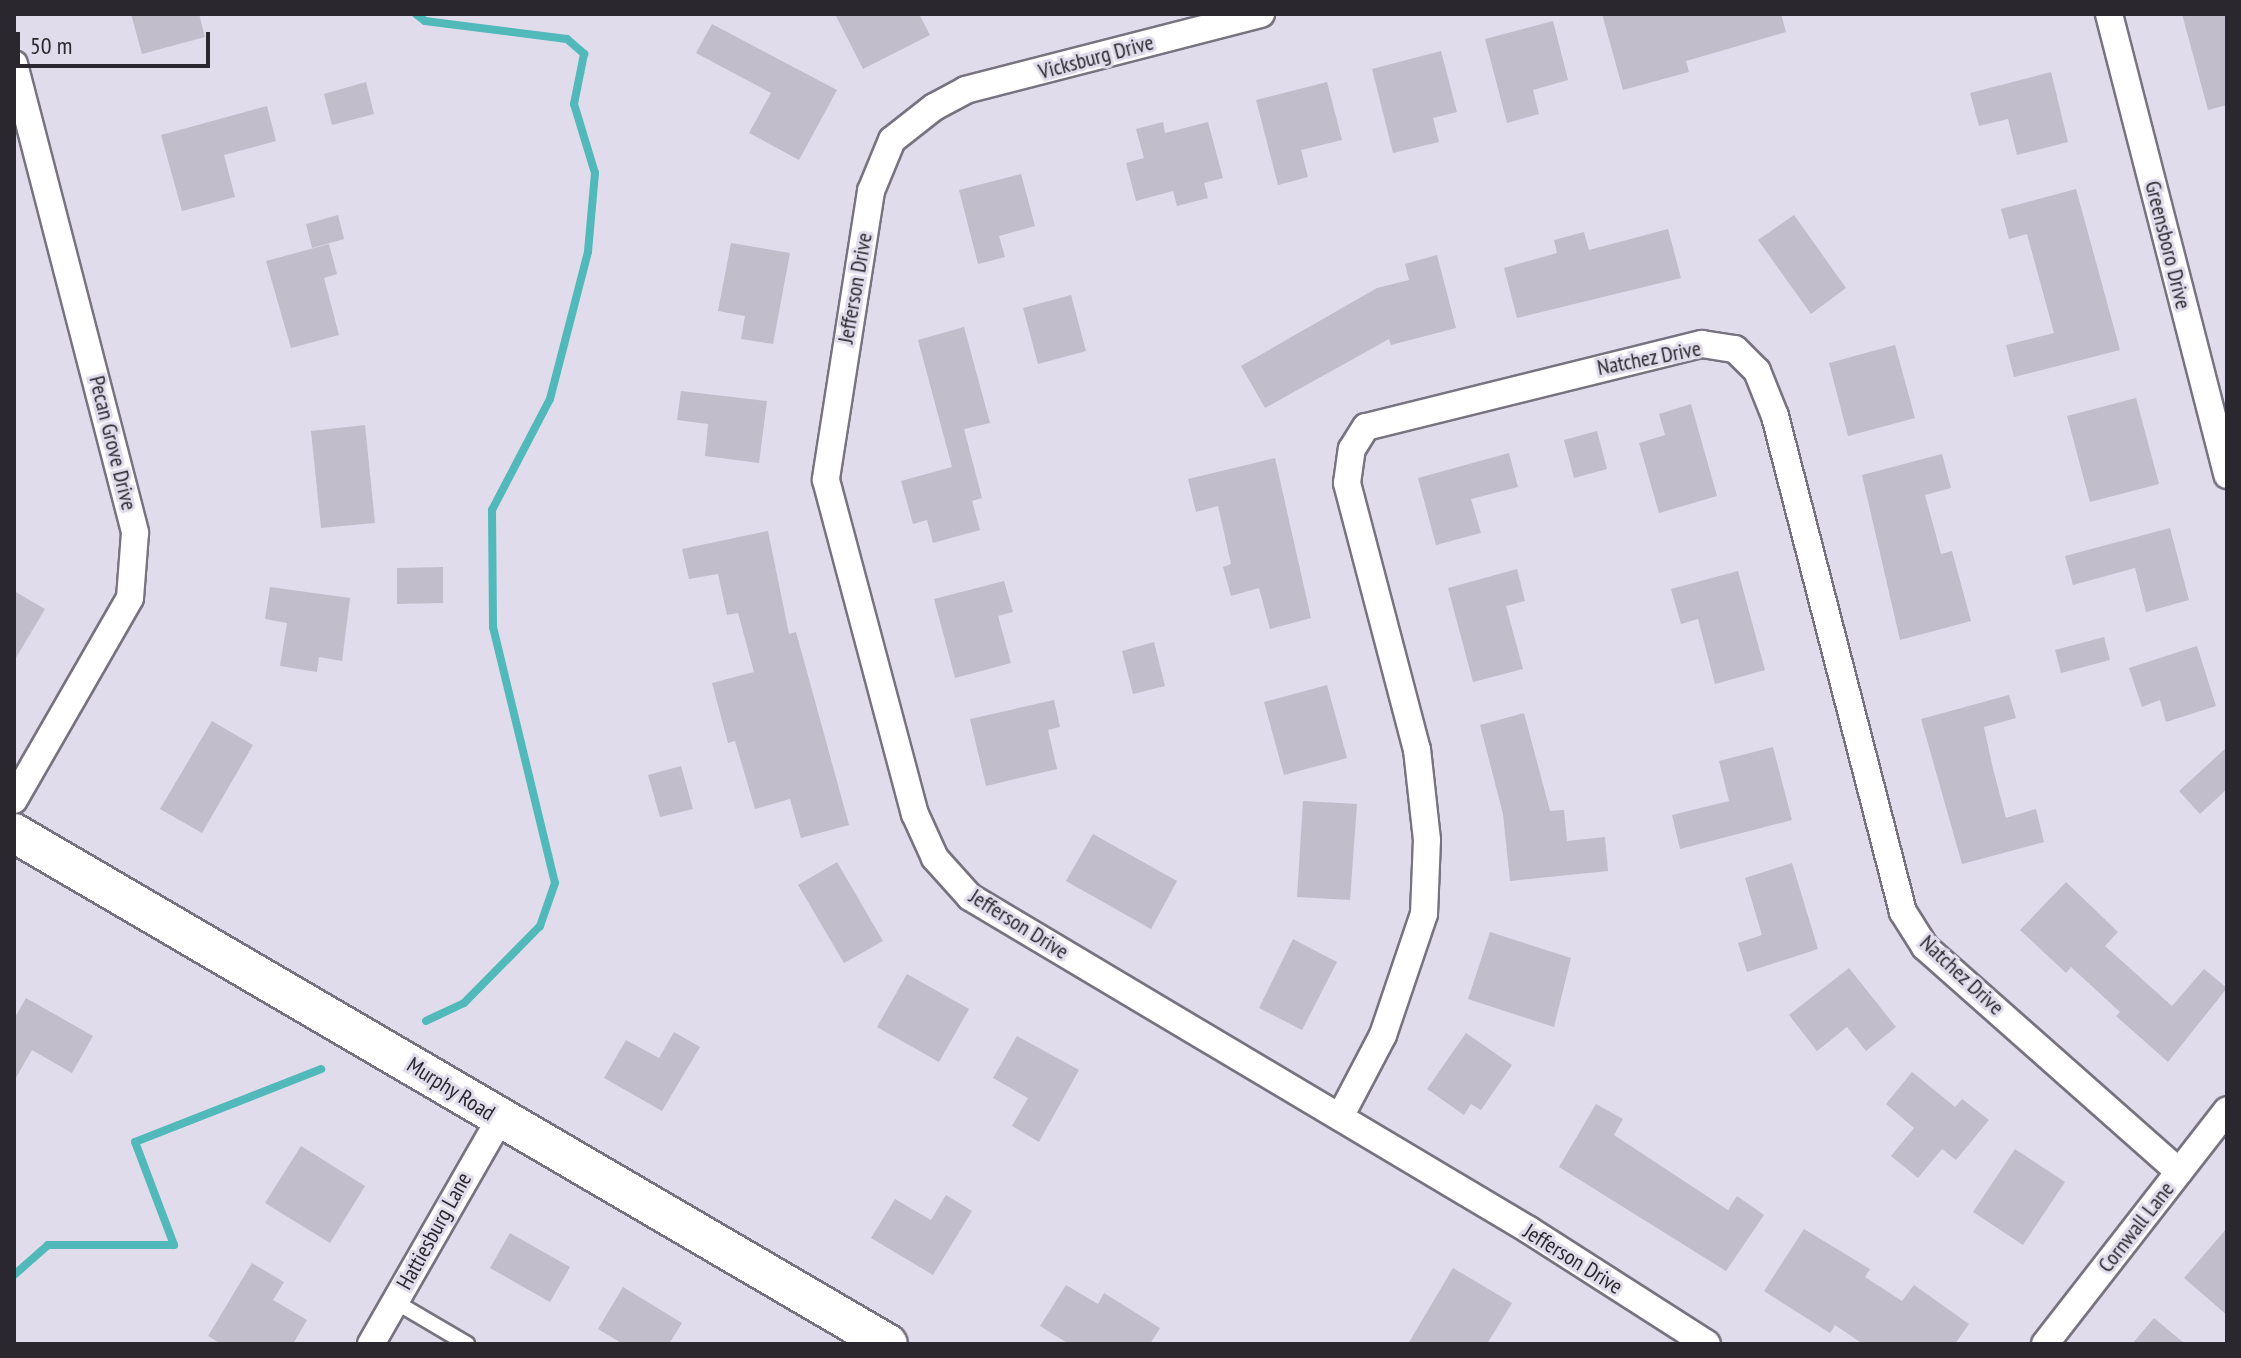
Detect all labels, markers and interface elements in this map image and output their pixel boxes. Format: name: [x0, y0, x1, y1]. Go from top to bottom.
scale bar: [20, 16, 214, 66]
street label: Vicksburg Drive: [1036, 29, 1156, 85]
text: 50 m: [30, 30, 72, 61]
street label: Greensboro Drive: [2139, 178, 2197, 312]
street label: Jefferson Drive: [832, 231, 878, 345]
street label: Natchez Drive: [1595, 335, 1703, 381]
street label: Pecan Grove Drive: [84, 373, 142, 513]
street label: Jefferson Drive: [965, 883, 1073, 965]
street label: Natchez Drive: [1914, 929, 2010, 1021]
street label: Murphy Road: [402, 1051, 500, 1127]
street label: Hattiesburg Lane: [391, 1168, 477, 1294]
street label: Cornwall Lane: [2092, 1176, 2180, 1278]
street label: Jefferson Drive: [1519, 1218, 1627, 1300]

